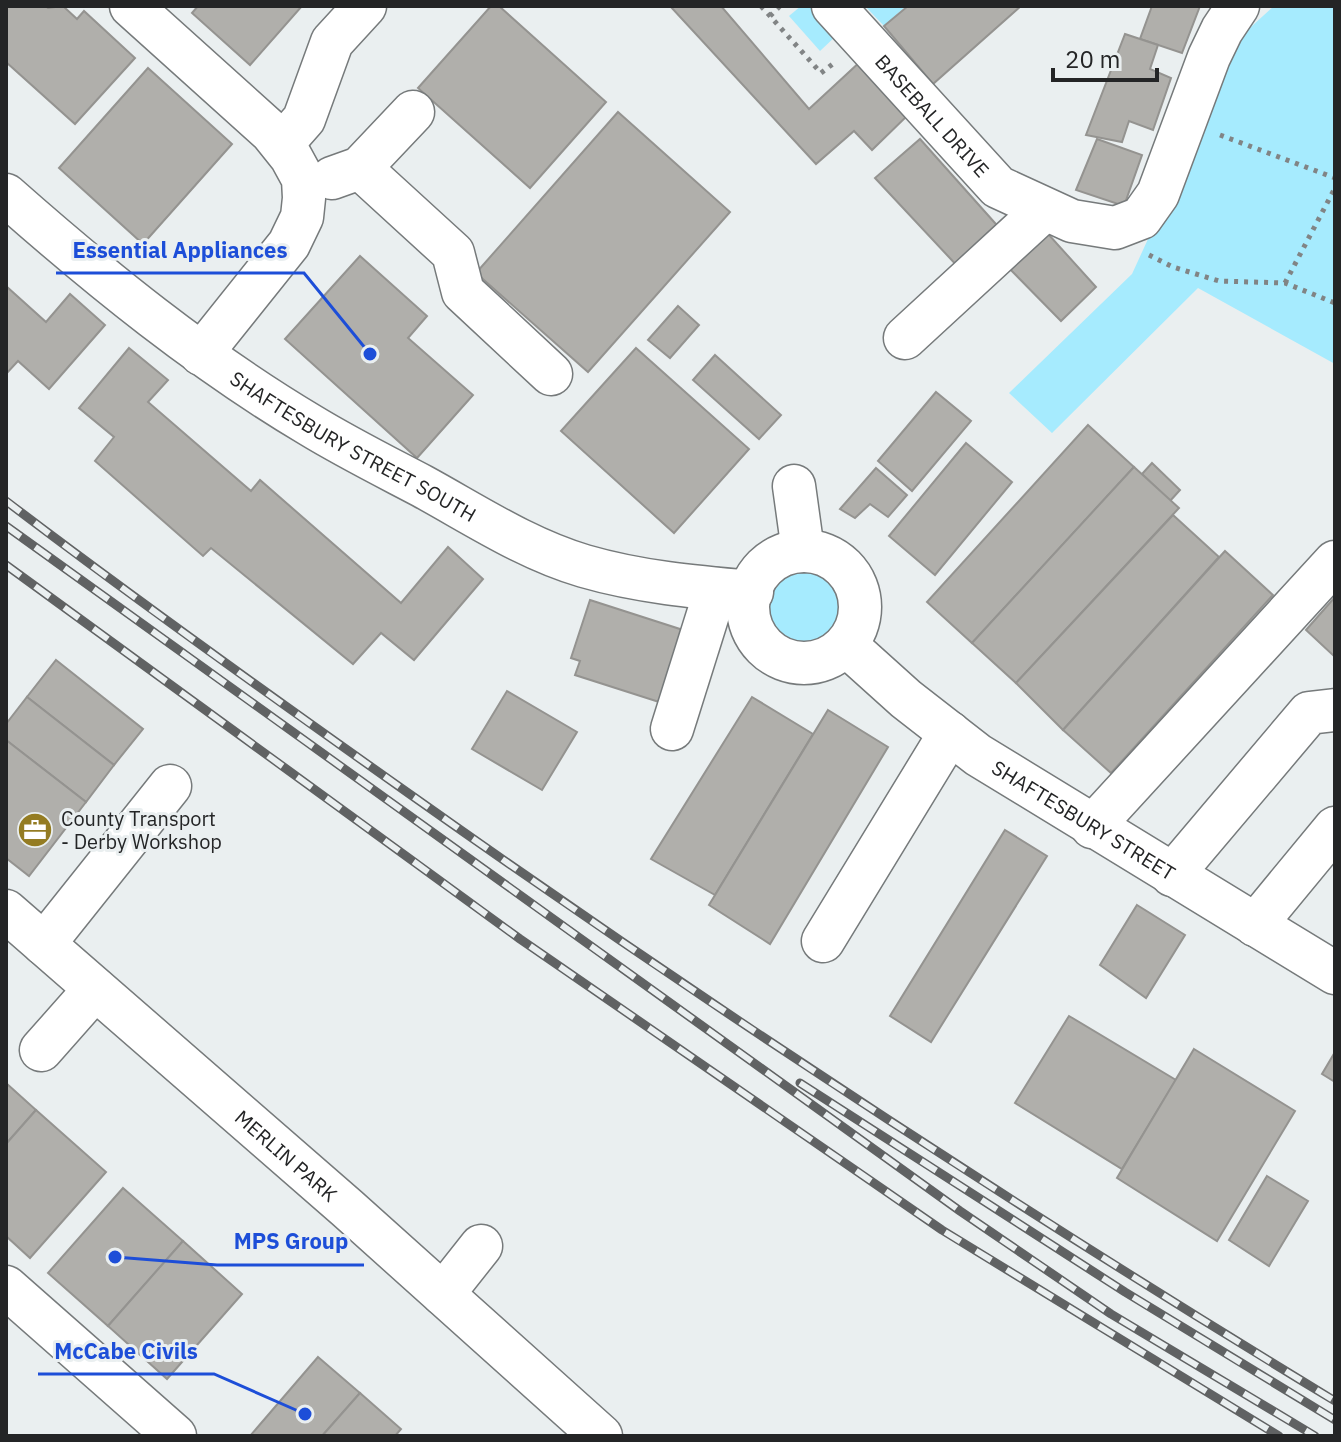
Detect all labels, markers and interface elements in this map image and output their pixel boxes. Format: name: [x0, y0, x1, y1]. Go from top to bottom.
scale bar: [1053, 32, 1157, 82]
text: 20 m: [1065, 43, 1120, 75]
street label: BASEBALL DRIVE: [870, 48, 996, 183]
callout: Essential Appliances: [56, 227, 304, 273]
text: Essential Appliances: [72, 235, 288, 264]
street label: SHAFTESBURY STREET SOUTH: [225, 364, 481, 528]
street label: SHAFTESBURY STREET: [987, 753, 1181, 886]
place label: County Transport - Derby Workshop: [61, 805, 222, 855]
office icon: County Transport - Derby Workshop: [16, 811, 54, 849]
street label: MERLIN PARK: [230, 1103, 344, 1207]
callout: MPS Group: [217, 1219, 364, 1265]
text: MPS Group: [234, 1226, 348, 1255]
callout: McCabe Civils: [38, 1328, 214, 1374]
text: McCabe Civils: [54, 1336, 198, 1365]

